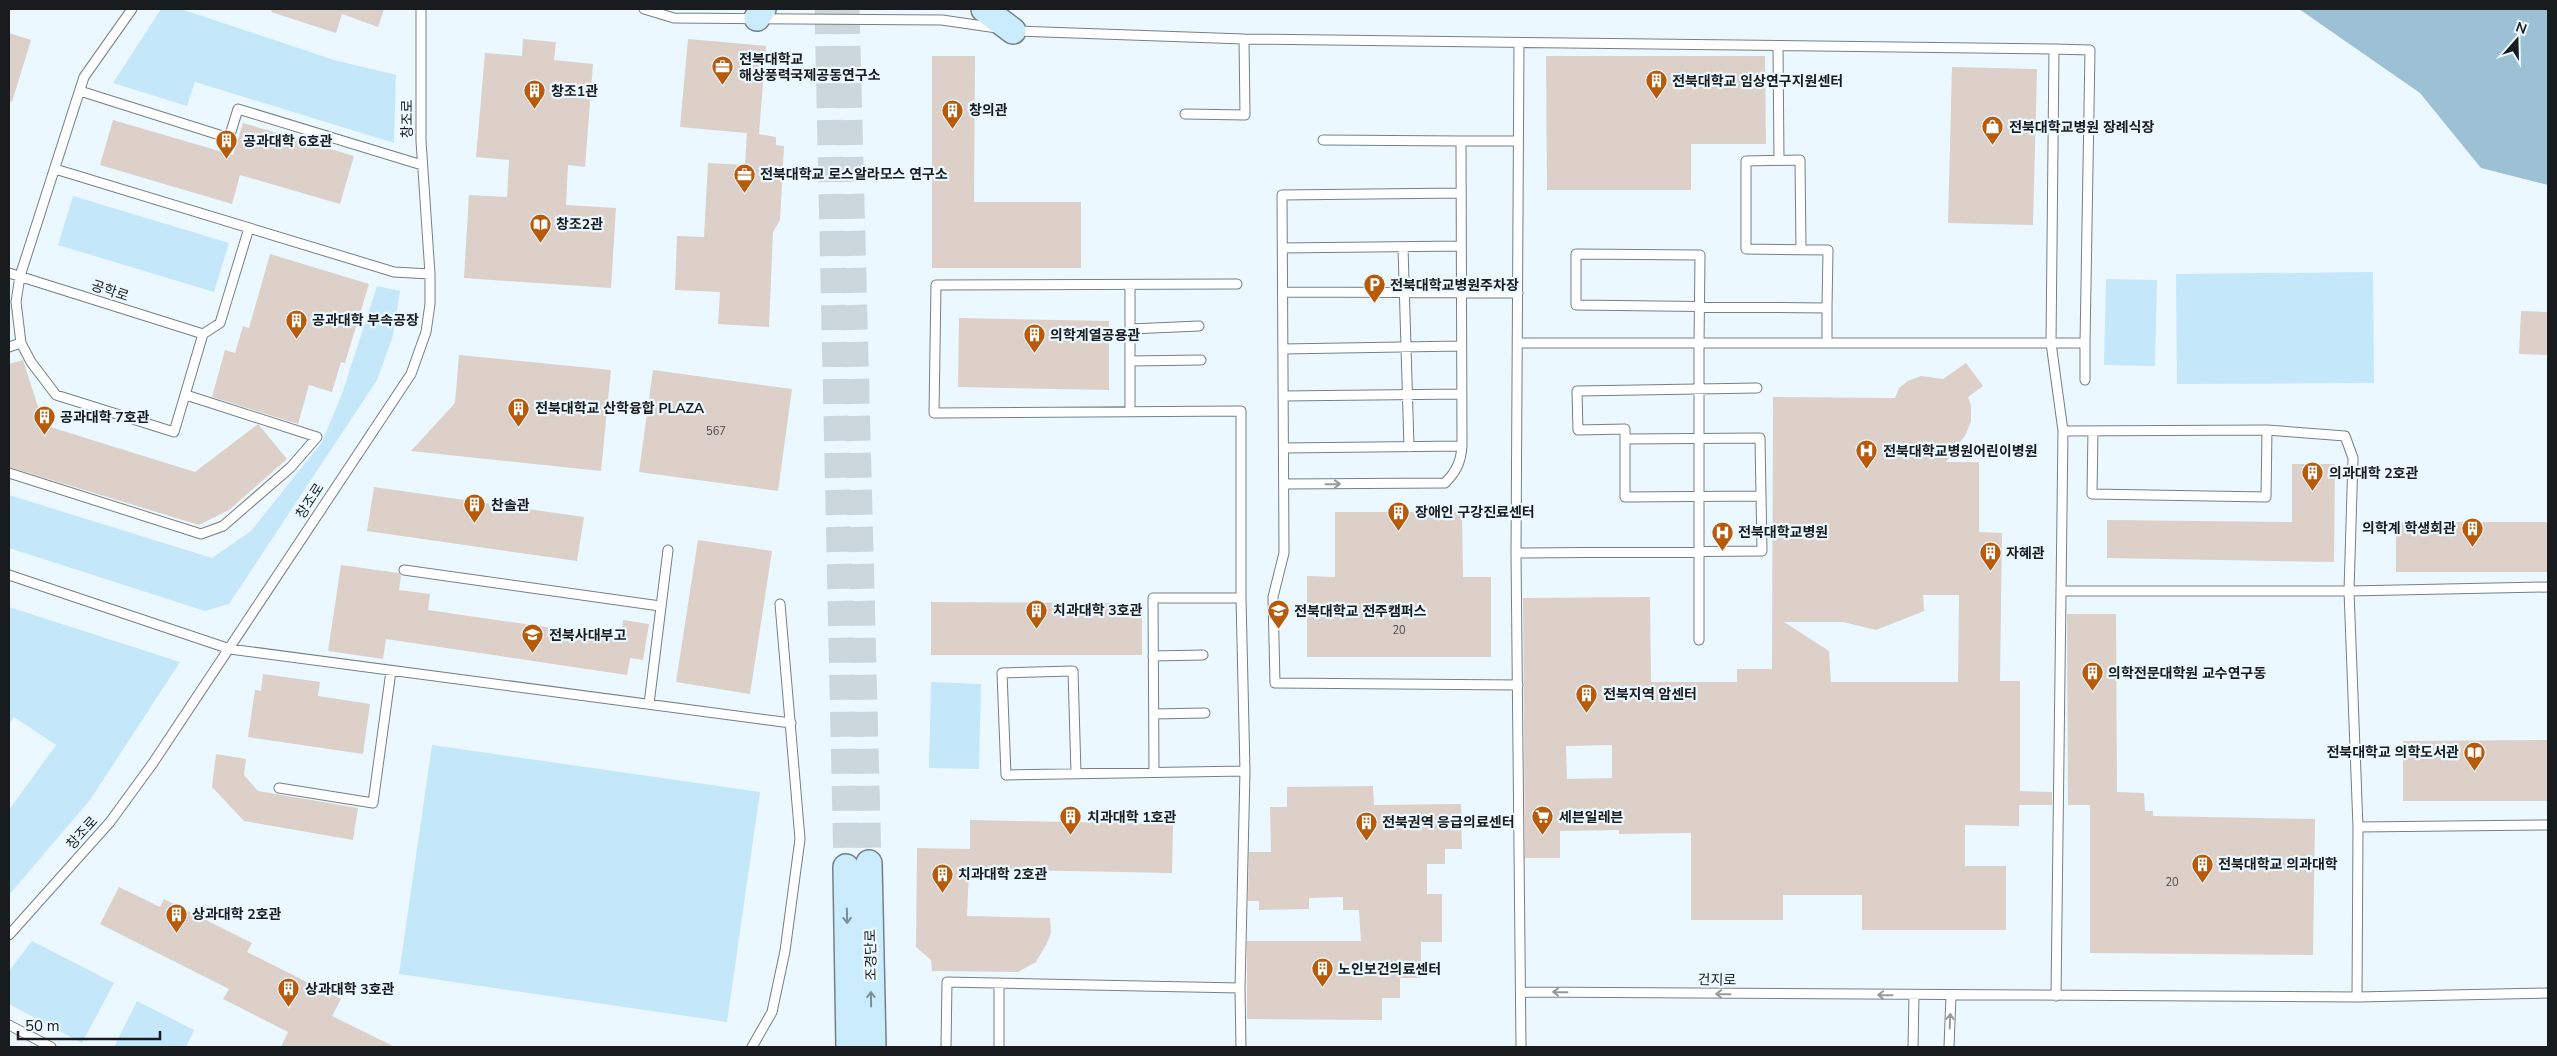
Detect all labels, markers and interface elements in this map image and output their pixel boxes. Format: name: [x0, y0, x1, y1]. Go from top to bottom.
north arrow: [2492, 15, 2542, 65]
text: N: [2513, 18, 2529, 39]
place label: 전북대학교 해상풍력국제공동연구소: [739, 50, 881, 85]
office icon: 전북대학교 해상풍력국제공동연구소: [711, 55, 735, 86]
building icon: 전북대학교 임상연구지원센터: [1644, 69, 1668, 100]
place label: 전북대학교 임상연구지원센터: [1672, 72, 1843, 91]
building icon: 창조1관: [523, 79, 547, 110]
place label: 창조1관: [551, 82, 598, 101]
building icon: 창의관: [941, 98, 965, 129]
street label: 창조로: [398, 100, 417, 138]
place label: 창의관: [969, 101, 1008, 120]
shop icon: 전북대학교병원 장례식장: [1981, 115, 2005, 146]
place label: 전북대학교병원 장례식장: [2009, 118, 2155, 137]
building icon: 공과대학 6호관: [215, 129, 239, 160]
place label: 공과대학 6호관: [243, 132, 333, 151]
office icon: 전북대학교 로스알라모스 연구소: [732, 162, 756, 193]
place label: 전북대학교 로스알라모스 연구소: [760, 165, 948, 184]
library icon: 창조2관: [528, 212, 552, 243]
place label: 창조2관: [556, 215, 603, 234]
parking icon: 전북대학교병원주차장: [1362, 273, 1386, 304]
street label: 공학로: [89, 276, 131, 306]
place label: 전북대학교병원주차장: [1390, 276, 1519, 295]
building icon: 공과대학 부속공장: [284, 308, 308, 339]
place label: 공과대학 부속공장: [312, 311, 419, 330]
building icon: 의학계열공용관: [1022, 323, 1046, 354]
place label: 의학계열공용관: [1050, 326, 1140, 345]
building icon: 전북대학교 산학융합 PLAZA: [507, 396, 531, 427]
place label: 전북대학교 산학융합 PLAZA: [535, 399, 705, 418]
building icon: 공과대학 7호관: [32, 405, 56, 436]
place label: 공과대학 7호관: [60, 408, 150, 427]
house number: 567: [706, 424, 726, 439]
hospital icon: 전북대학교병원어린이병원: [1855, 439, 1879, 470]
place label: 전북대학교병원어린이병원: [1883, 442, 2038, 461]
building icon: 의과대학 2호관: [2301, 461, 2325, 492]
place label: 의과대학 2호관: [2329, 464, 2419, 483]
one-way arrow: [1324, 479, 1340, 489]
street label: 창조로: [292, 480, 329, 522]
building icon: 찬솔관: [463, 493, 487, 524]
place label: 찬솔관: [491, 496, 530, 515]
building icon: 장애인 구강진료센터: [1387, 500, 1411, 531]
place label: 장애인 구강진료센터: [1415, 503, 1535, 522]
building icon: 의학계 학생회관: [2460, 516, 2484, 547]
place label: 의학계 학생회관: [2362, 519, 2456, 538]
hospital icon: 전북대학교병원: [1710, 520, 1734, 551]
place label: 전북대학교병원: [1738, 523, 1828, 542]
building icon: 자혜관: [1978, 541, 2002, 572]
place label: 자혜관: [2006, 544, 2045, 563]
building icon: 치과대학 3호관: [1025, 598, 1049, 629]
school or university icon: 전북대학교 전주캠퍼스: [1266, 599, 1290, 630]
place label: 치과대학 3호관: [1053, 601, 1143, 620]
place label: 전북대학교 전주캠퍼스: [1294, 602, 1427, 621]
school or university icon: 전북사대부고: [521, 623, 545, 654]
house number: 20: [1392, 623, 1406, 638]
place label: 전북사대부고: [549, 626, 626, 645]
building icon: 의학전문대학원 교수연구동: [2080, 661, 2104, 692]
place label: 의학전문대학원 교수연구동: [2108, 664, 2266, 683]
building icon: 전북지역 암센터: [1575, 682, 1599, 713]
place label: 전북지역 암센터: [1603, 685, 1697, 704]
library icon: 전북대학교 의학도서관: [2463, 740, 2487, 771]
place label: 전북대학교 의학도서관: [2326, 743, 2459, 762]
building icon: 치과대학 1호관: [1059, 805, 1083, 836]
supermarket icon: 세븐일레븐: [1531, 805, 1555, 836]
place label: 치과대학 1호관: [1087, 808, 1177, 827]
place label: 세븐일레븐: [1559, 808, 1624, 827]
building icon: 전북권역 응급의료센터: [1354, 810, 1378, 841]
street label: 창조로: [62, 812, 102, 854]
place label: 전북권역 응급의료센터: [1382, 813, 1515, 832]
building icon: 전북대학교 의과대학: [2190, 852, 2214, 883]
place label: 전북대학교 의과대학: [2218, 855, 2338, 874]
building icon: 치과대학 2호관: [930, 862, 954, 893]
place label: 치과대학 2호관: [958, 865, 1048, 884]
house number: 20: [2165, 875, 2179, 890]
building icon: 상과대학 2호관: [164, 902, 188, 933]
place label: 상과대학 2호관: [192, 905, 282, 924]
one-way arrow: [842, 908, 852, 924]
street label: 조경단로: [861, 929, 881, 981]
building icon: 노인보건의료센터: [1310, 957, 1334, 988]
place label: 노인보건의료센터: [1338, 960, 1441, 979]
street label: 건지로: [1698, 970, 1737, 990]
building icon: 상과대학 3호관: [277, 977, 301, 1008]
place label: 상과대학 3호관: [305, 980, 395, 999]
one-way arrow: [1552, 987, 1568, 997]
one-way arrow: [1715, 989, 1731, 999]
one-way arrow: [1877, 990, 1894, 1000]
one-way arrow: [867, 991, 876, 1007]
scale bar: [18, 1008, 160, 1040]
one-way arrow: [1946, 1014, 1955, 1030]
text: 50 m: [25, 1016, 60, 1036]

